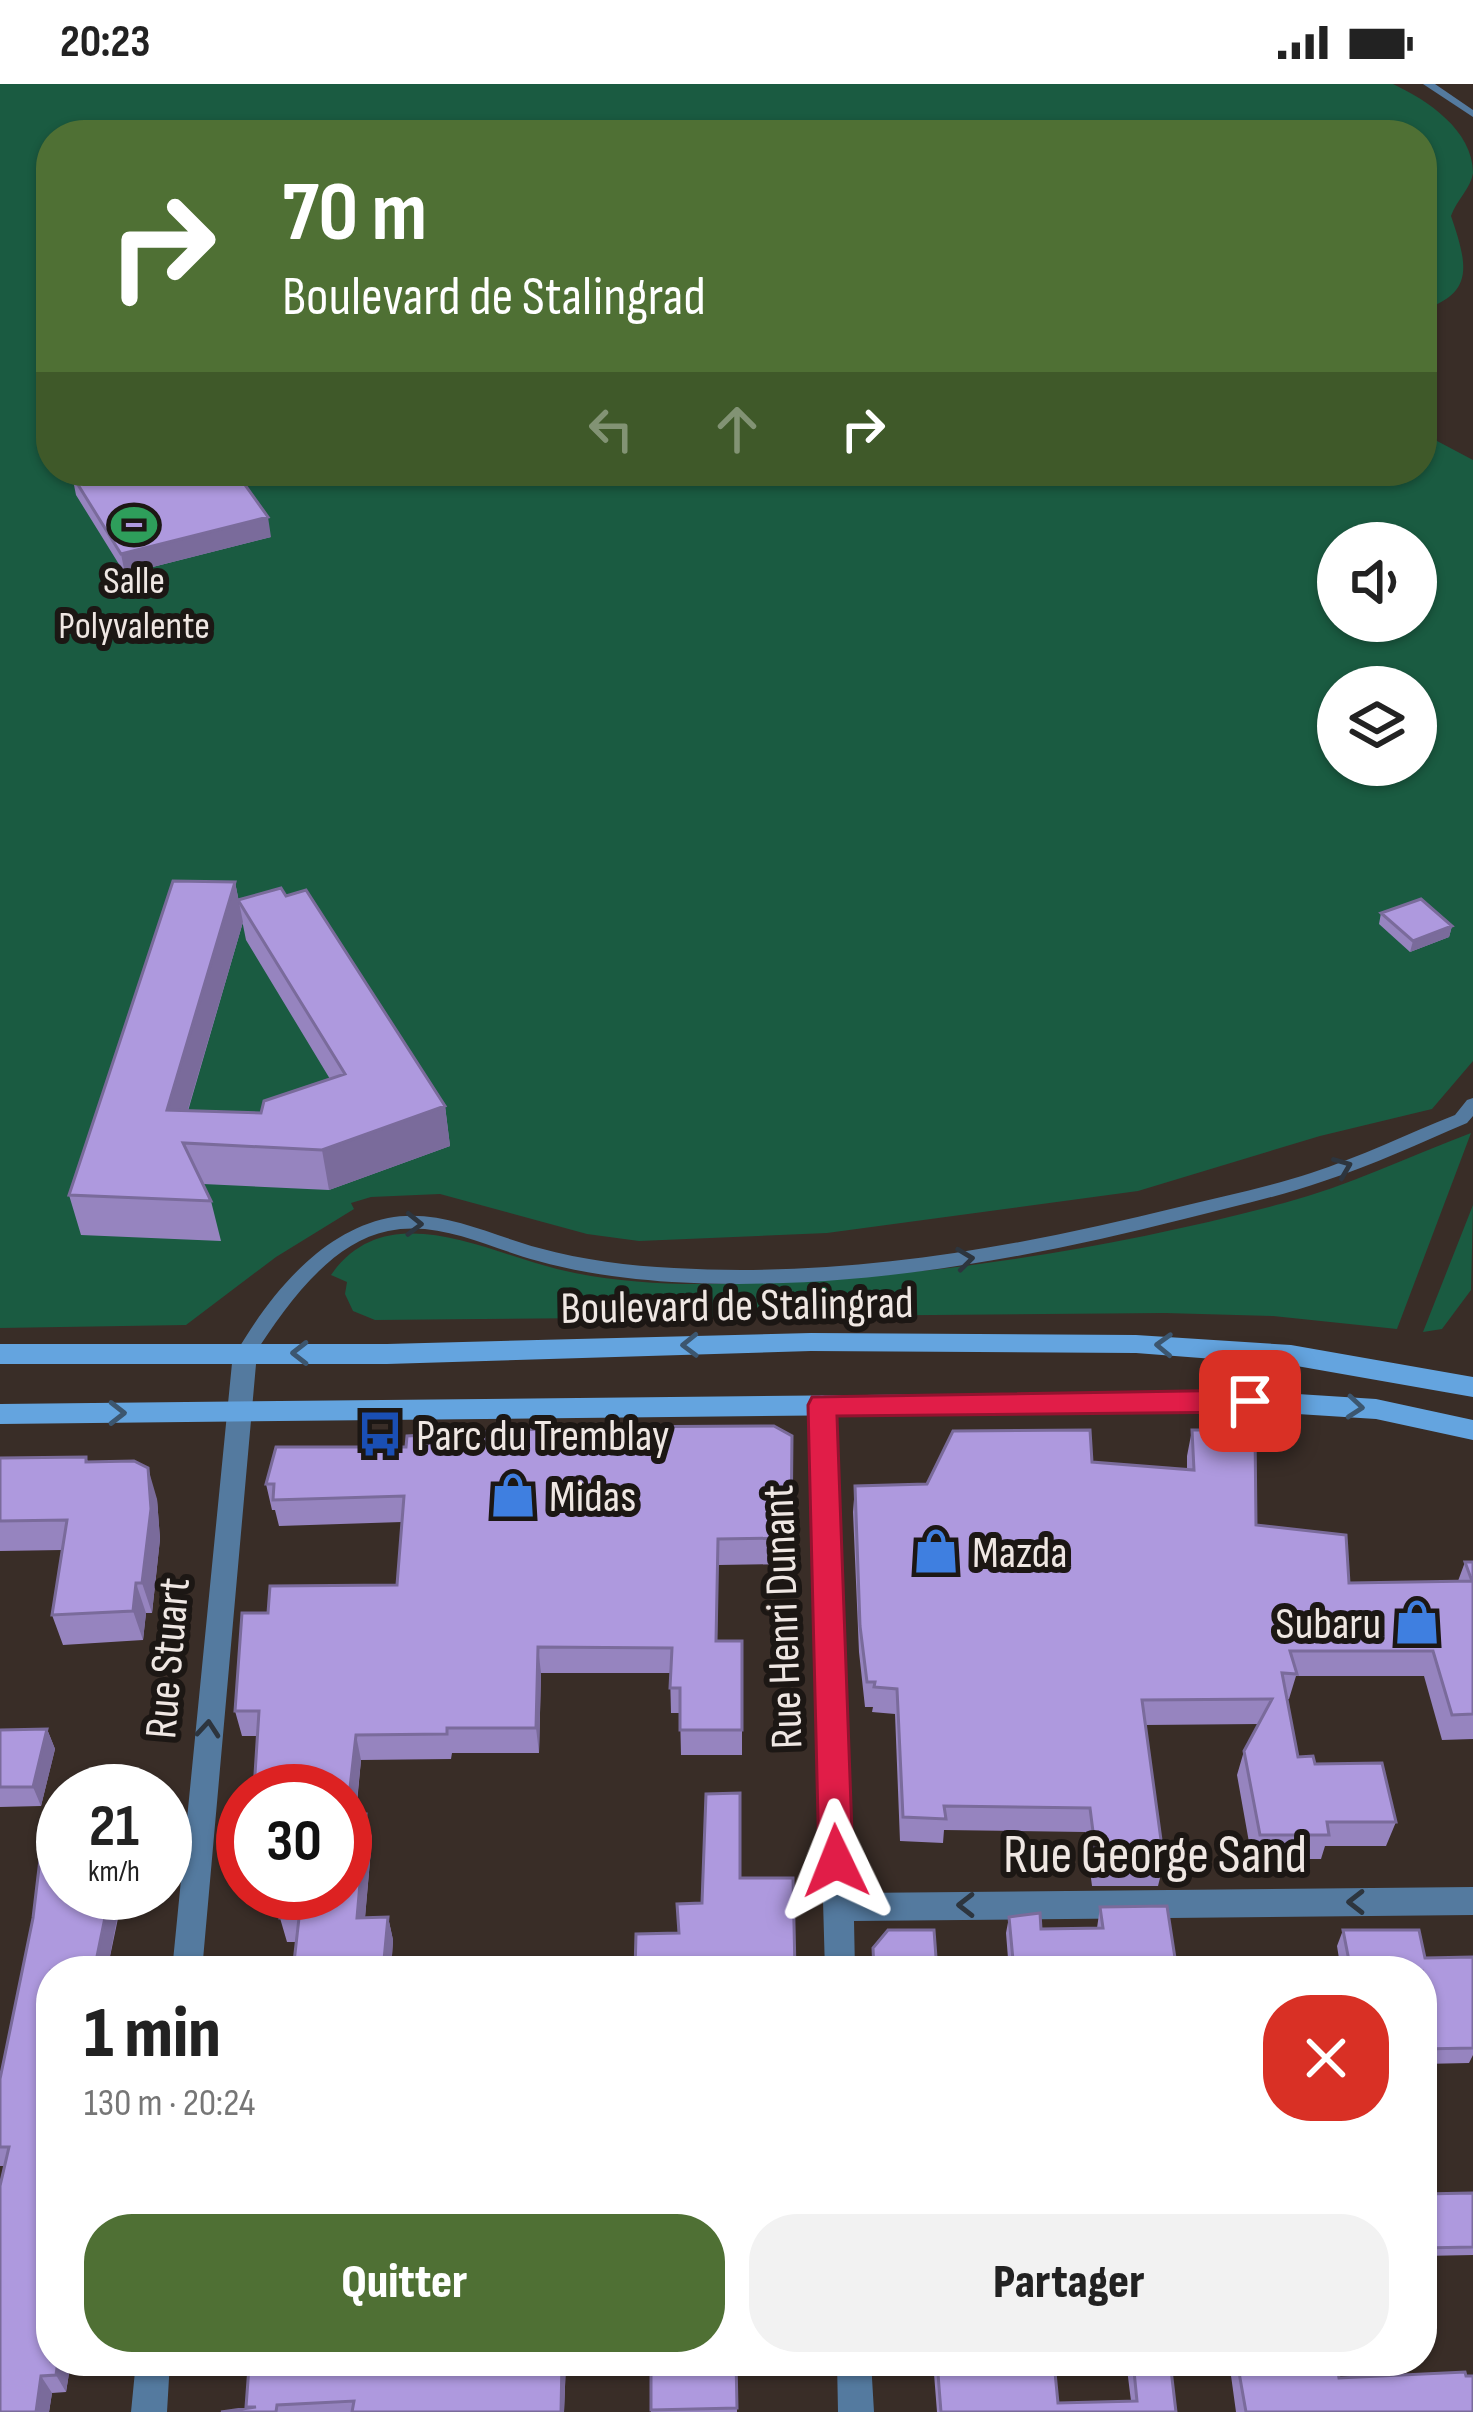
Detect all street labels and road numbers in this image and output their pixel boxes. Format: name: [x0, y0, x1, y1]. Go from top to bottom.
street label: Boulevard de Stalingrad: [560, 1276, 914, 1337]
street label: Rue Henri Dunant: [751, 1484, 816, 1750]
street label: Rue Stuart: [134, 1576, 203, 1741]
street label: Rue George Sand: [1003, 1823, 1307, 1888]

